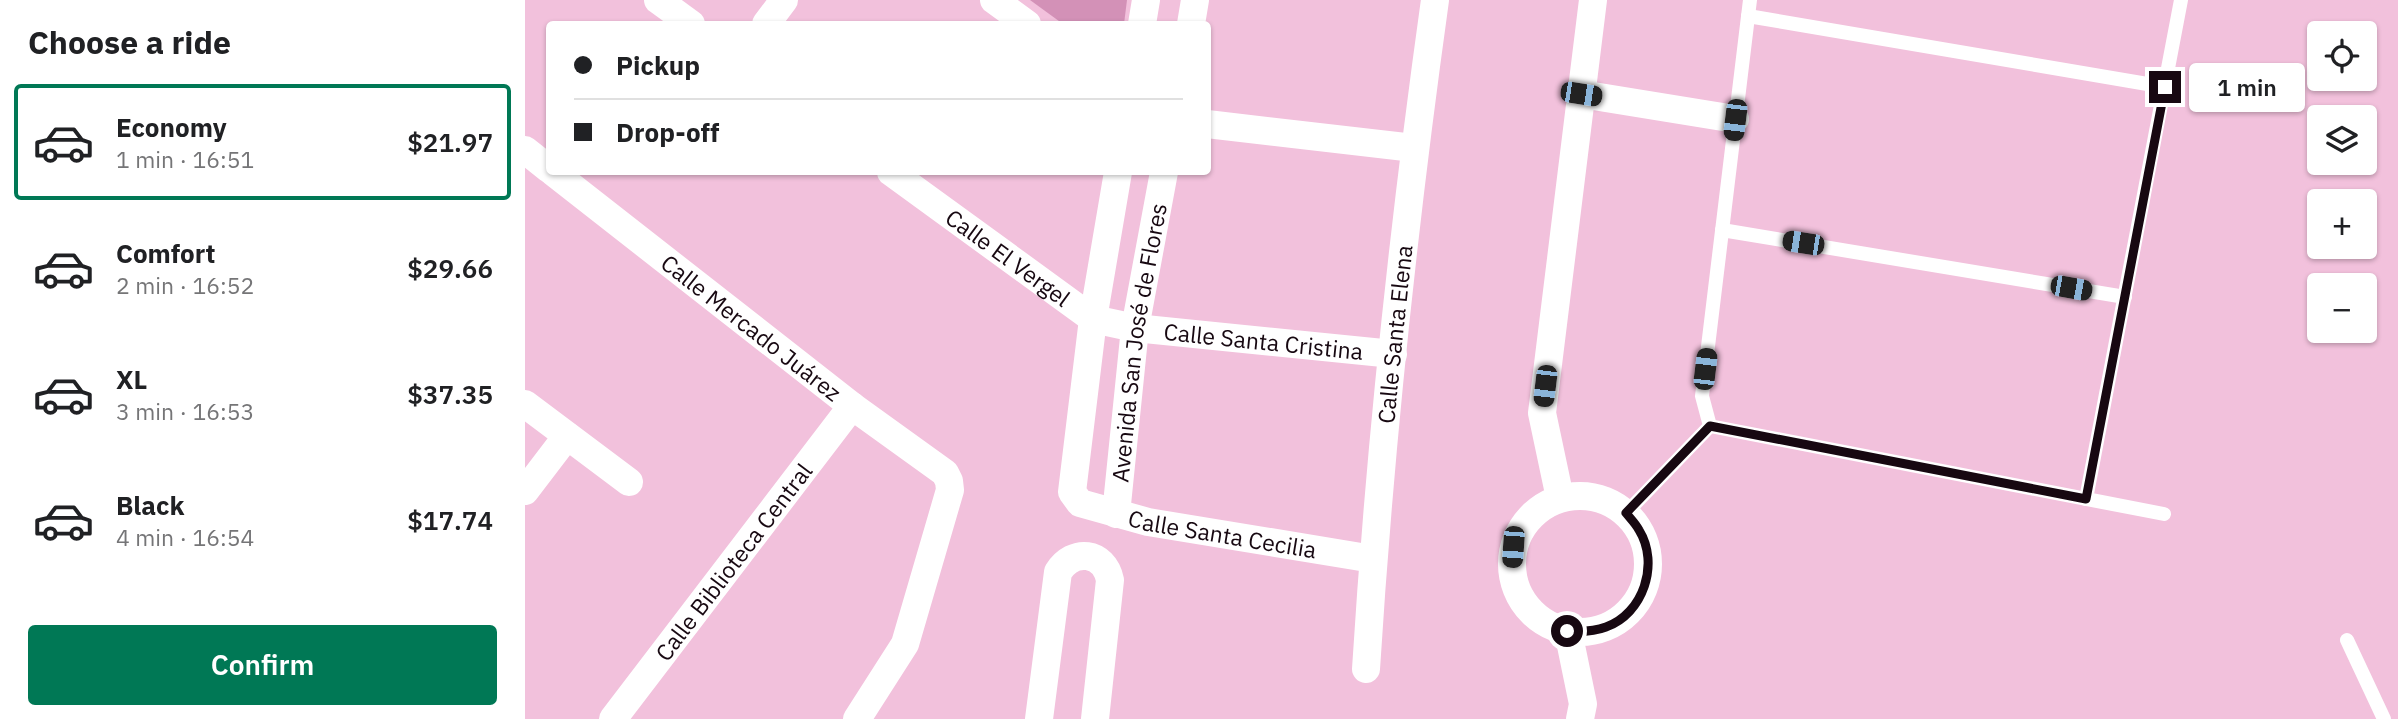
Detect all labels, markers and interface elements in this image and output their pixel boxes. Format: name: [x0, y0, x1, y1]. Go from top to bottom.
text: Choose a ride: [28, 21, 231, 63]
map controls: [2307, 21, 2377, 343]
button: locate: [2307, 21, 2377, 91]
text: Pickup: [616, 48, 700, 82]
callout: 1 min: [2189, 62, 2305, 112]
route end: [2149, 71, 2181, 103]
text: 1 min: [2217, 72, 2277, 102]
car: [1559, 80, 1604, 108]
car: [1723, 98, 1748, 142]
button: layers: [2307, 105, 2377, 175]
text: Economy: [116, 110, 227, 144]
icon: car: [32, 111, 95, 174]
text: Drop-off: [616, 115, 719, 149]
text: $21.97: [407, 125, 493, 159]
text: 1 min · 16:51: [116, 144, 254, 174]
button: +: [2307, 189, 2377, 259]
street label: Avenida San José de Flores: [1104, 201, 1173, 484]
street label: Calle El Vergel: [940, 202, 1077, 313]
car: [1781, 229, 1826, 257]
text: Comfort: [116, 236, 215, 270]
icon: car: [32, 237, 95, 300]
street label: Calle Santa Elena: [1370, 243, 1419, 425]
street label: Calle Mercado Juárez: [655, 247, 848, 407]
text: $29.66: [407, 251, 493, 285]
text: 2 min · 16:52: [116, 270, 254, 300]
button: −: [2307, 273, 2377, 343]
car: [2049, 274, 2094, 302]
street label: Calle Santa Cristina: [1162, 316, 1365, 366]
car: [1693, 347, 1718, 391]
text: XL: [116, 362, 147, 396]
icon: car: [32, 363, 95, 426]
car: [1533, 364, 1558, 408]
text: $37.35: [407, 377, 493, 411]
text: 3 min · 16:53: [116, 396, 254, 426]
street label: Calle Biblioteca Central: [648, 457, 818, 667]
text: Black: [116, 488, 184, 522]
icon: car: [32, 489, 95, 552]
street label: Calle Santa Cecilia: [1125, 502, 1319, 564]
text: $17.74: [407, 503, 493, 537]
text: 4 min · 16:54: [116, 522, 254, 552]
car: [1502, 525, 1525, 569]
route start: [1551, 615, 1583, 647]
button: Confirm: [28, 625, 497, 705]

